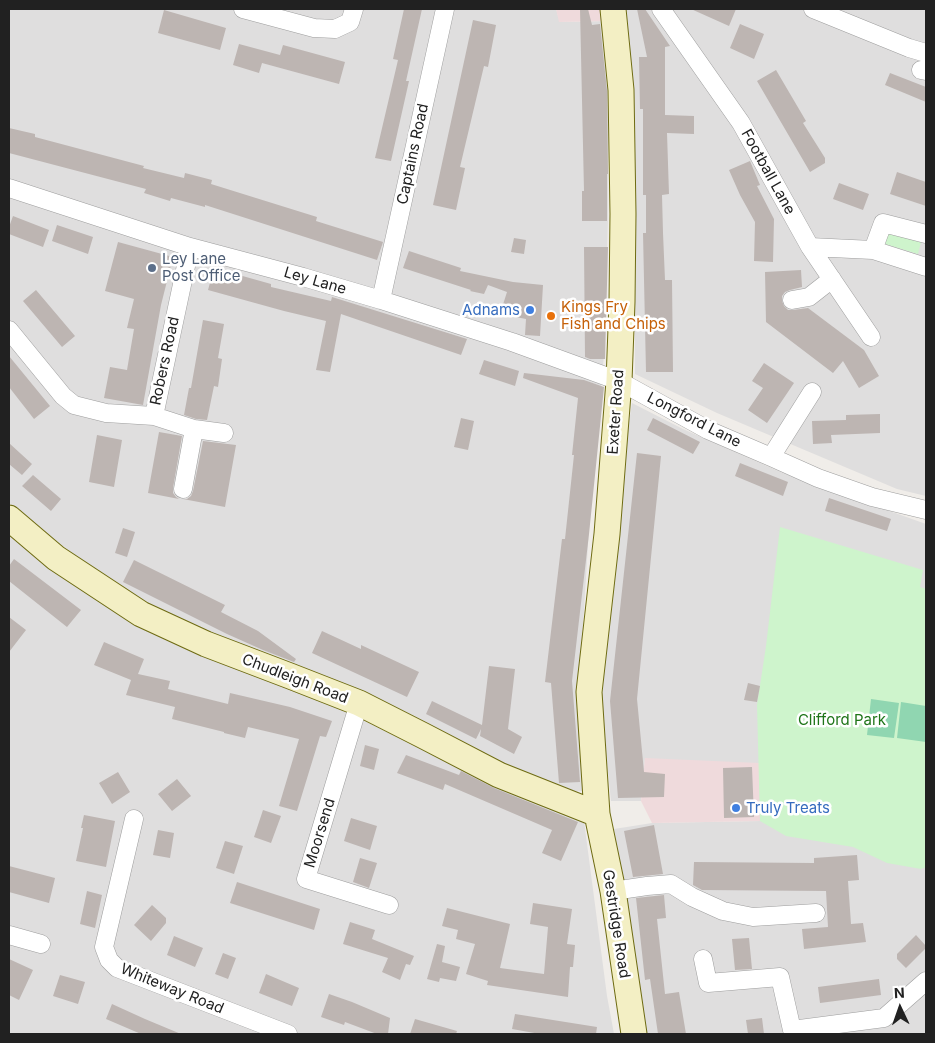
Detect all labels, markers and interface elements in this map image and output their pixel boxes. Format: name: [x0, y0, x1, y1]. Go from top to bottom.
street label: Captains Road: [394, 102, 432, 206]
street label: Football Lane: [737, 126, 799, 218]
place label: Ley Lane Post Office: [162, 250, 240, 285]
marker: Ley Lane Post Office: [146, 262, 158, 274]
street label: Ley Lane: [282, 264, 348, 298]
place label: Kings Fry Fish and Chips: [561, 298, 666, 333]
place label: Adnams: [462, 301, 520, 319]
marker: Adnams: [524, 304, 536, 316]
marker: Kings Fry Fish and Chips: [545, 310, 557, 322]
street label: Robers Road: [147, 315, 183, 407]
street label: Exeter Road: [604, 369, 628, 455]
street label: Longford Lane: [644, 389, 744, 451]
street label: Chudleigh Road: [239, 650, 351, 708]
park label: Clifford Park: [798, 711, 886, 729]
street label: Moorsend: [301, 796, 339, 870]
place label: Truly Treats: [746, 799, 830, 817]
marker: Truly Treats: [730, 802, 742, 814]
street label: Gestridge Road: [599, 868, 633, 980]
street label: Whiteway Road: [118, 960, 226, 1018]
north arrow: [875, 983, 925, 1033]
text: N: [893, 984, 905, 1001]

